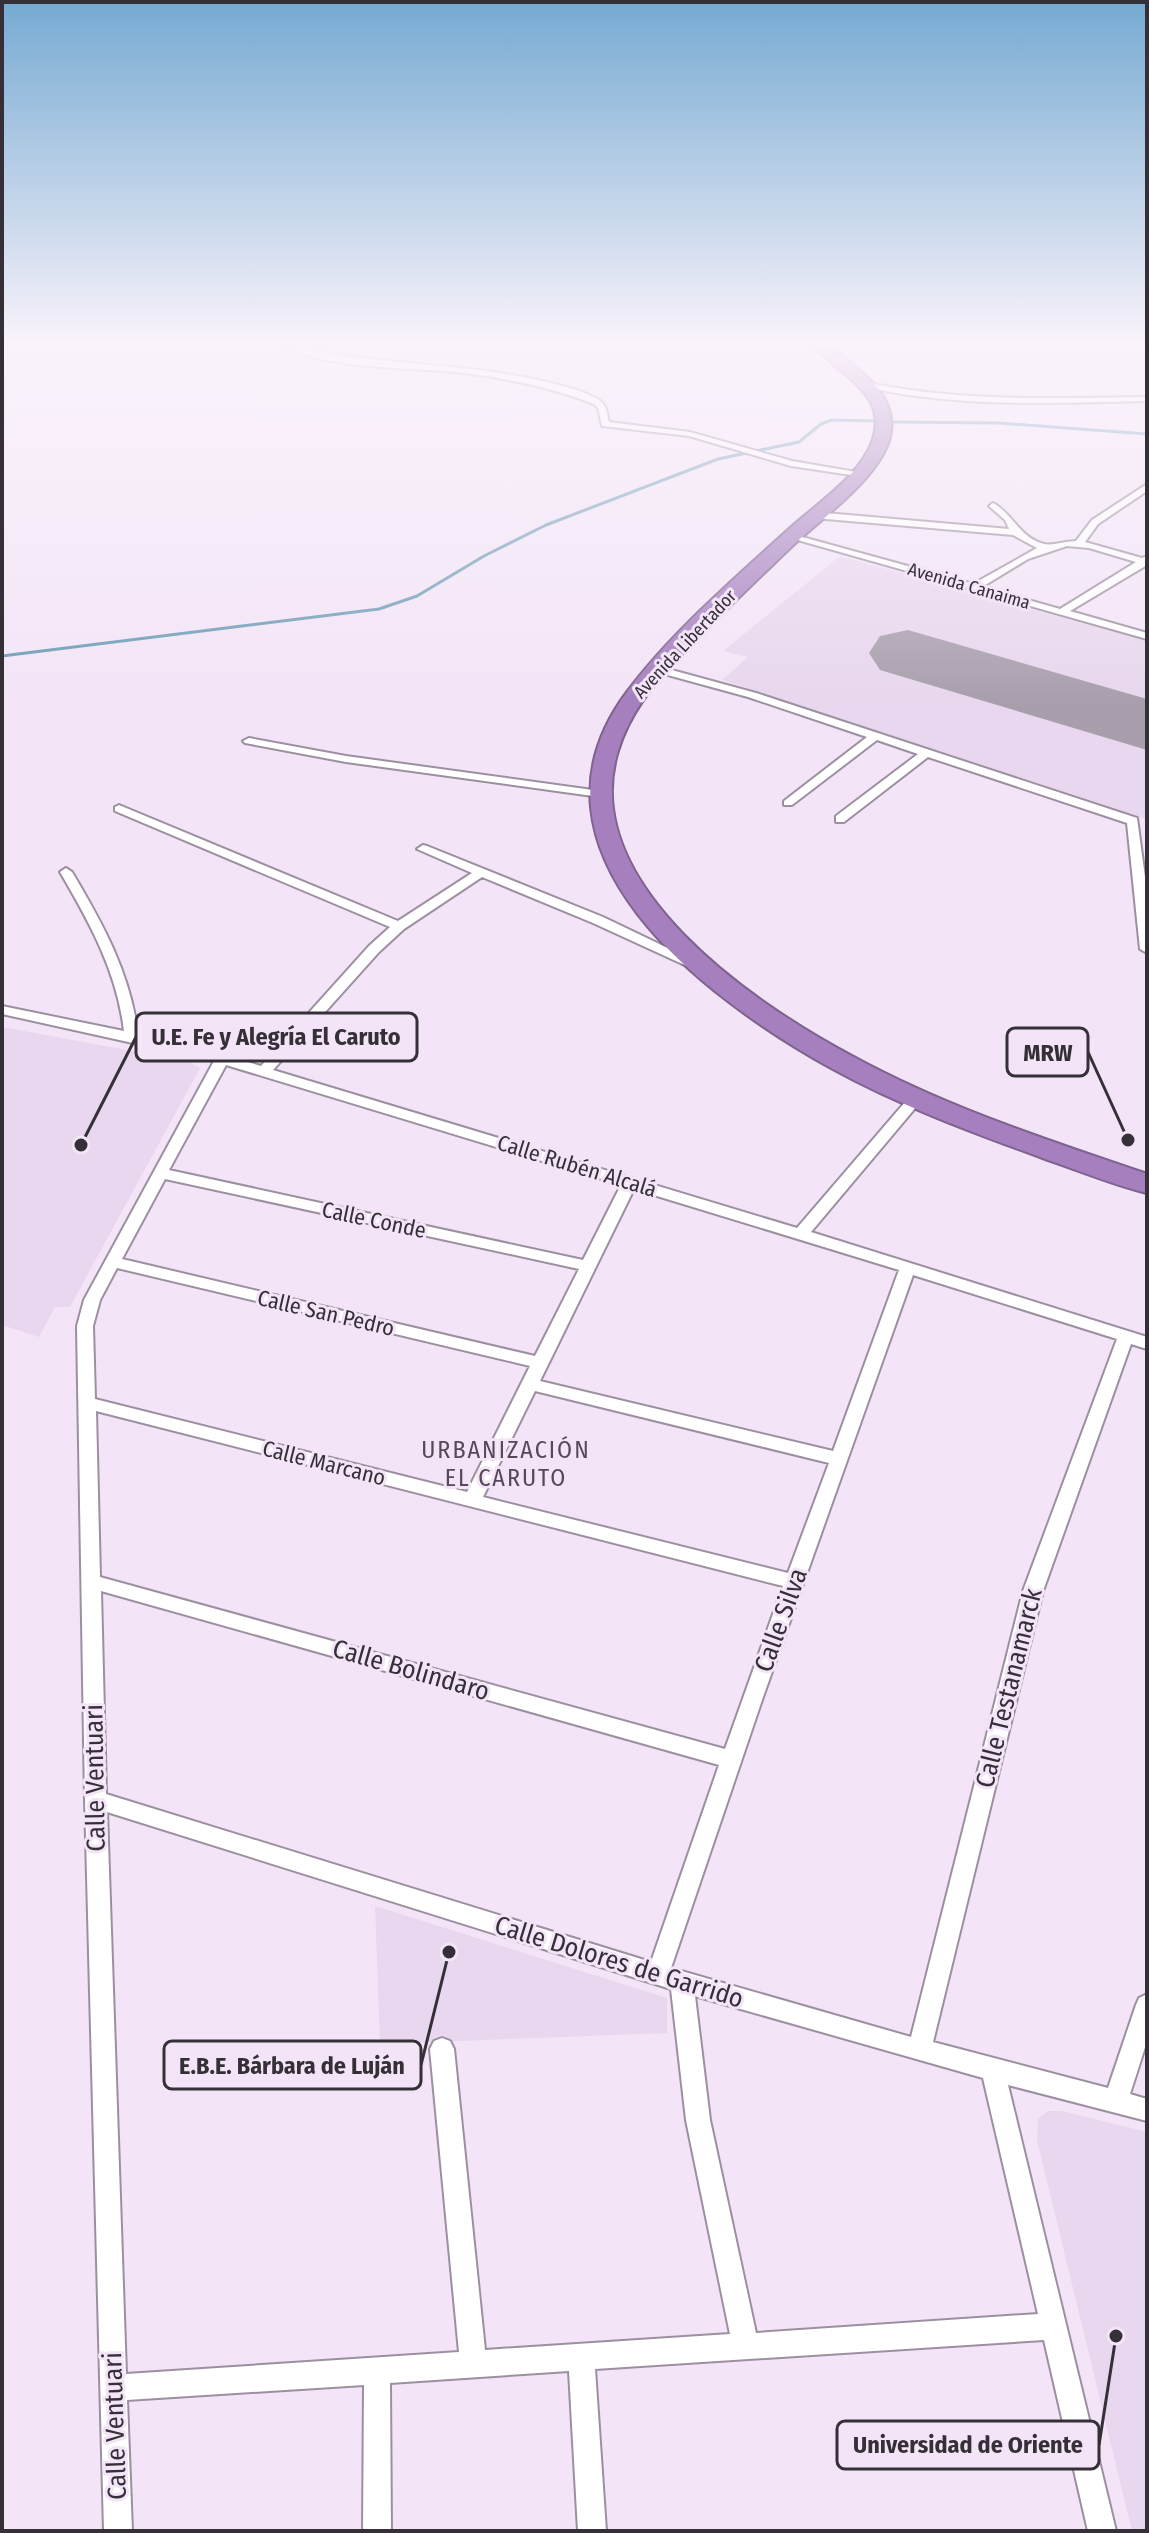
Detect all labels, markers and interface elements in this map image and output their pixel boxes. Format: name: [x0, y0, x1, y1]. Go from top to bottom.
street label: Avenida Canaima: [905, 558, 1033, 614]
street label: Avenida Libertador: [629, 585, 741, 703]
callout: U.E. Fe y Alegría El Caruto: [136, 1013, 417, 1061]
text: U.E. Fe y Alegría El Caruto: [151, 1023, 401, 1051]
callout: MRW: [1007, 1028, 1088, 1076]
text: MRW: [1023, 1039, 1073, 1067]
street label: Calle Rubén Alcalá: [494, 1129, 660, 1203]
street label: Calle Conde: [320, 1196, 428, 1244]
street label: Calle San Pedro: [255, 1284, 397, 1342]
street label: Calle Marcano: [260, 1435, 388, 1491]
district label: URBANIZACIÓN EL CARUTO: [421, 1436, 591, 1492]
street label: Calle Silva: [748, 1564, 814, 1676]
street label: Calle Testanamarck: [969, 1584, 1049, 1791]
street label: Calle Bolindaro: [329, 1633, 493, 1707]
street label: Calle Ventuari: [78, 1704, 112, 1852]
street label: Calle Dolores de Garrido: [491, 1909, 747, 2015]
callout: E.B.E. Bárbara de Luján: [164, 2041, 421, 2089]
text: E.B.E. Bárbara de Luján: [179, 2052, 405, 2080]
street label: Calle Ventuari: [97, 2352, 133, 2500]
callout: Universidad de Oriente: [837, 2421, 1099, 2469]
text: Universidad de Oriente: [853, 2431, 1083, 2459]

